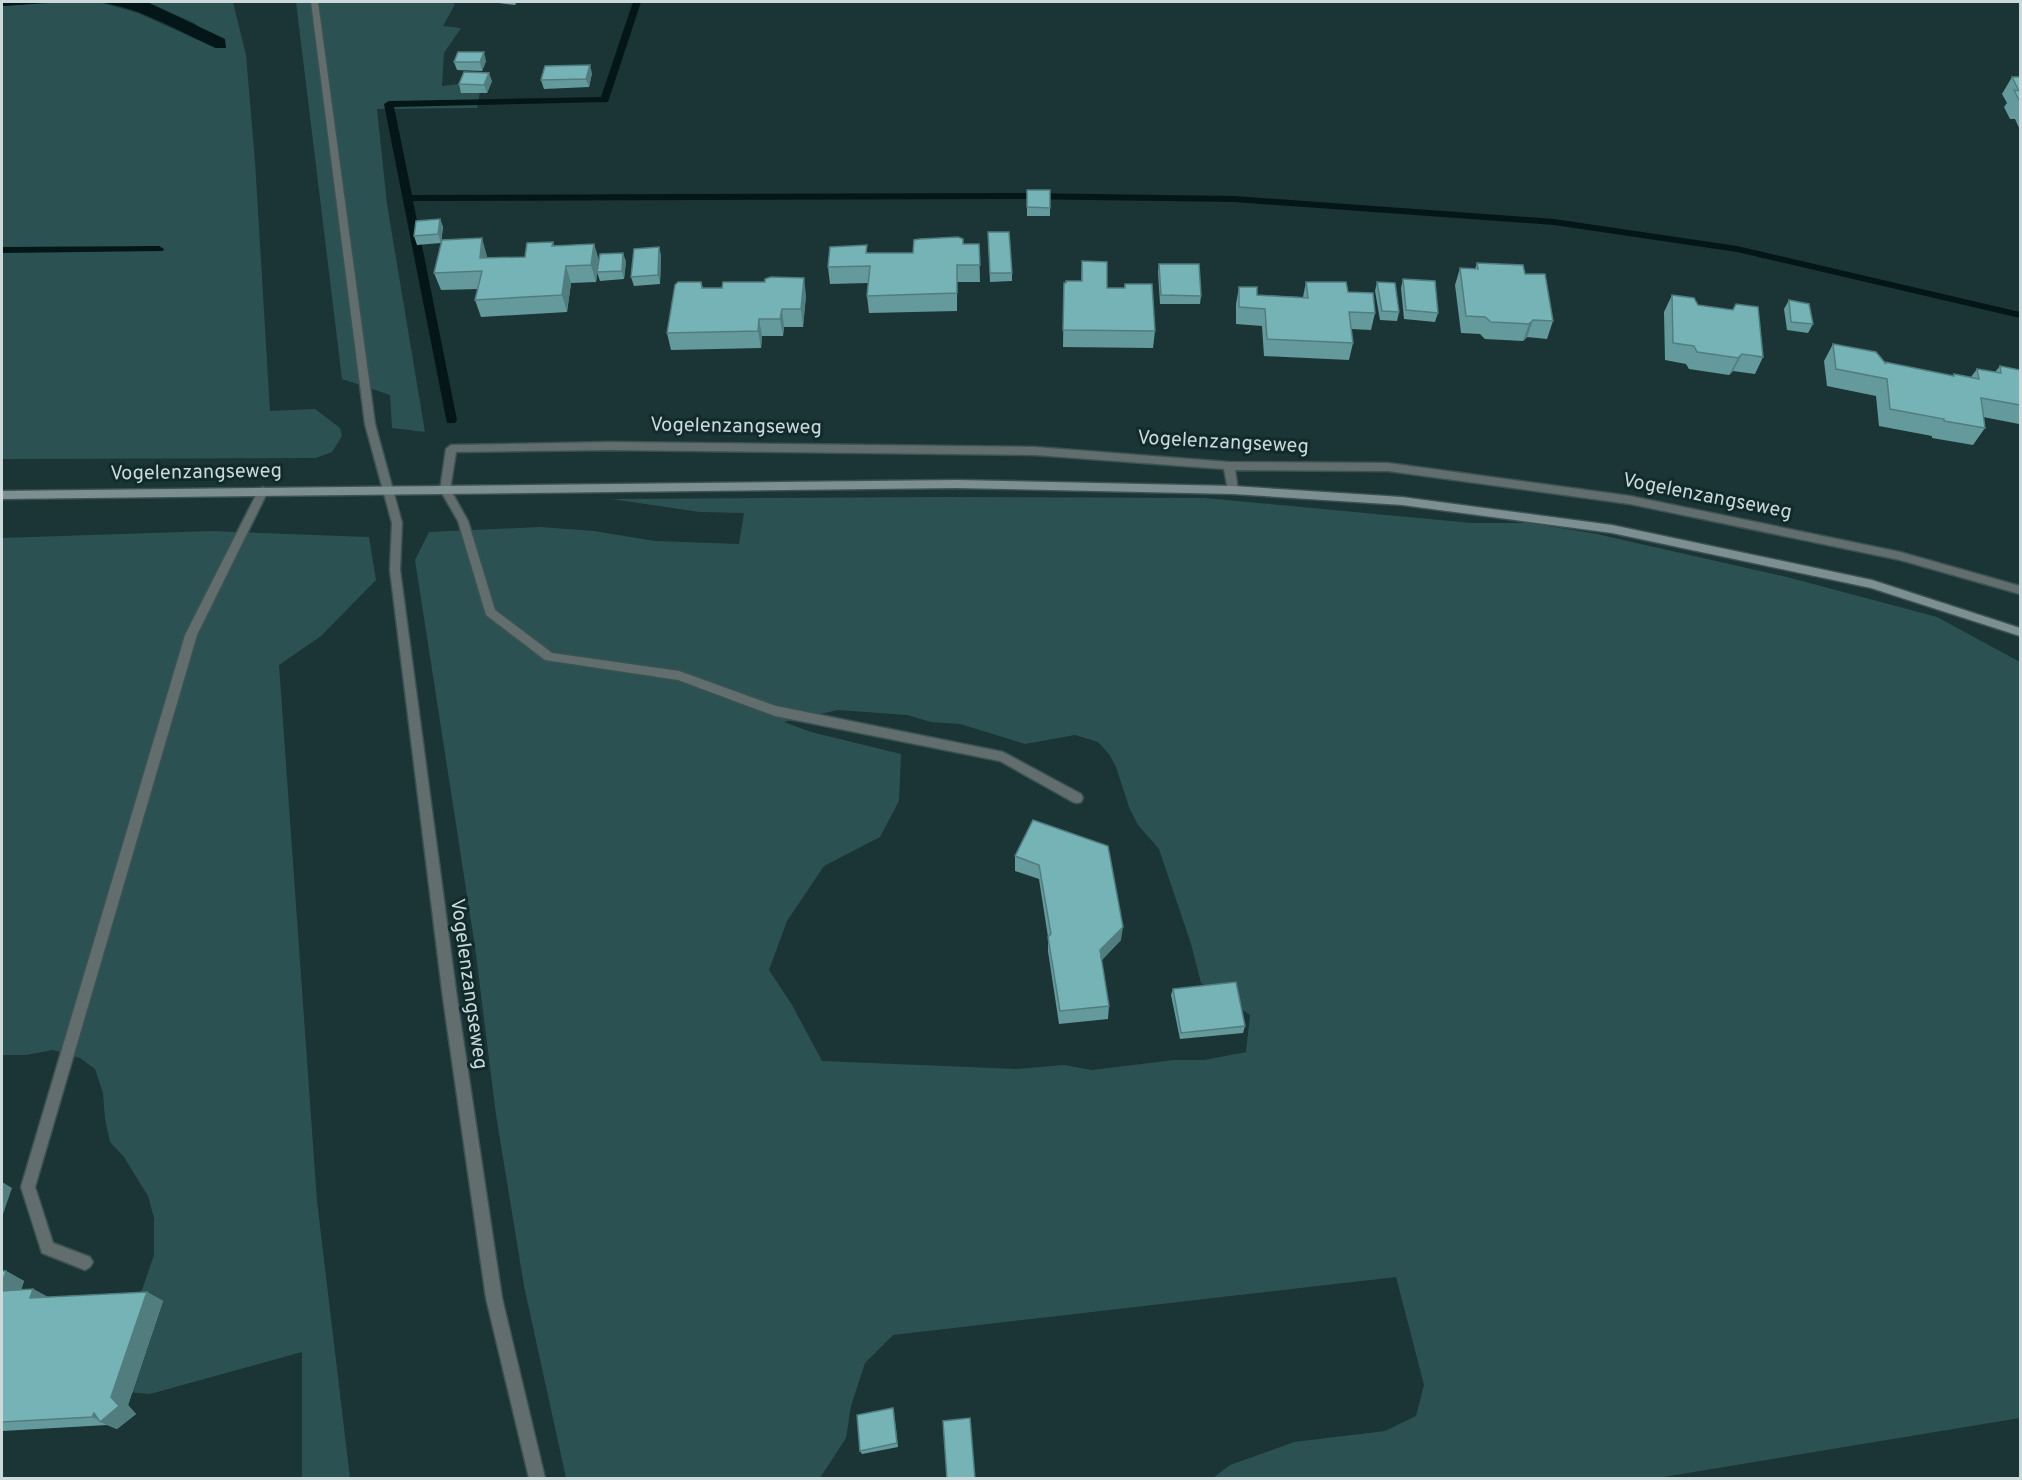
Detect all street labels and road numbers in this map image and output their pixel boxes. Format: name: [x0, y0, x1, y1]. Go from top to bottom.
street label: Vogelenzangseweg: [650, 413, 822, 441]
street label: Vogelenzangseweg: [1136, 426, 1310, 460]
street label: Vogelenzangseweg: [110, 459, 282, 487]
street label: Vogelenzangseweg: [1620, 468, 1794, 526]
street label: Vogelenzangseweg: [443, 897, 493, 1071]

